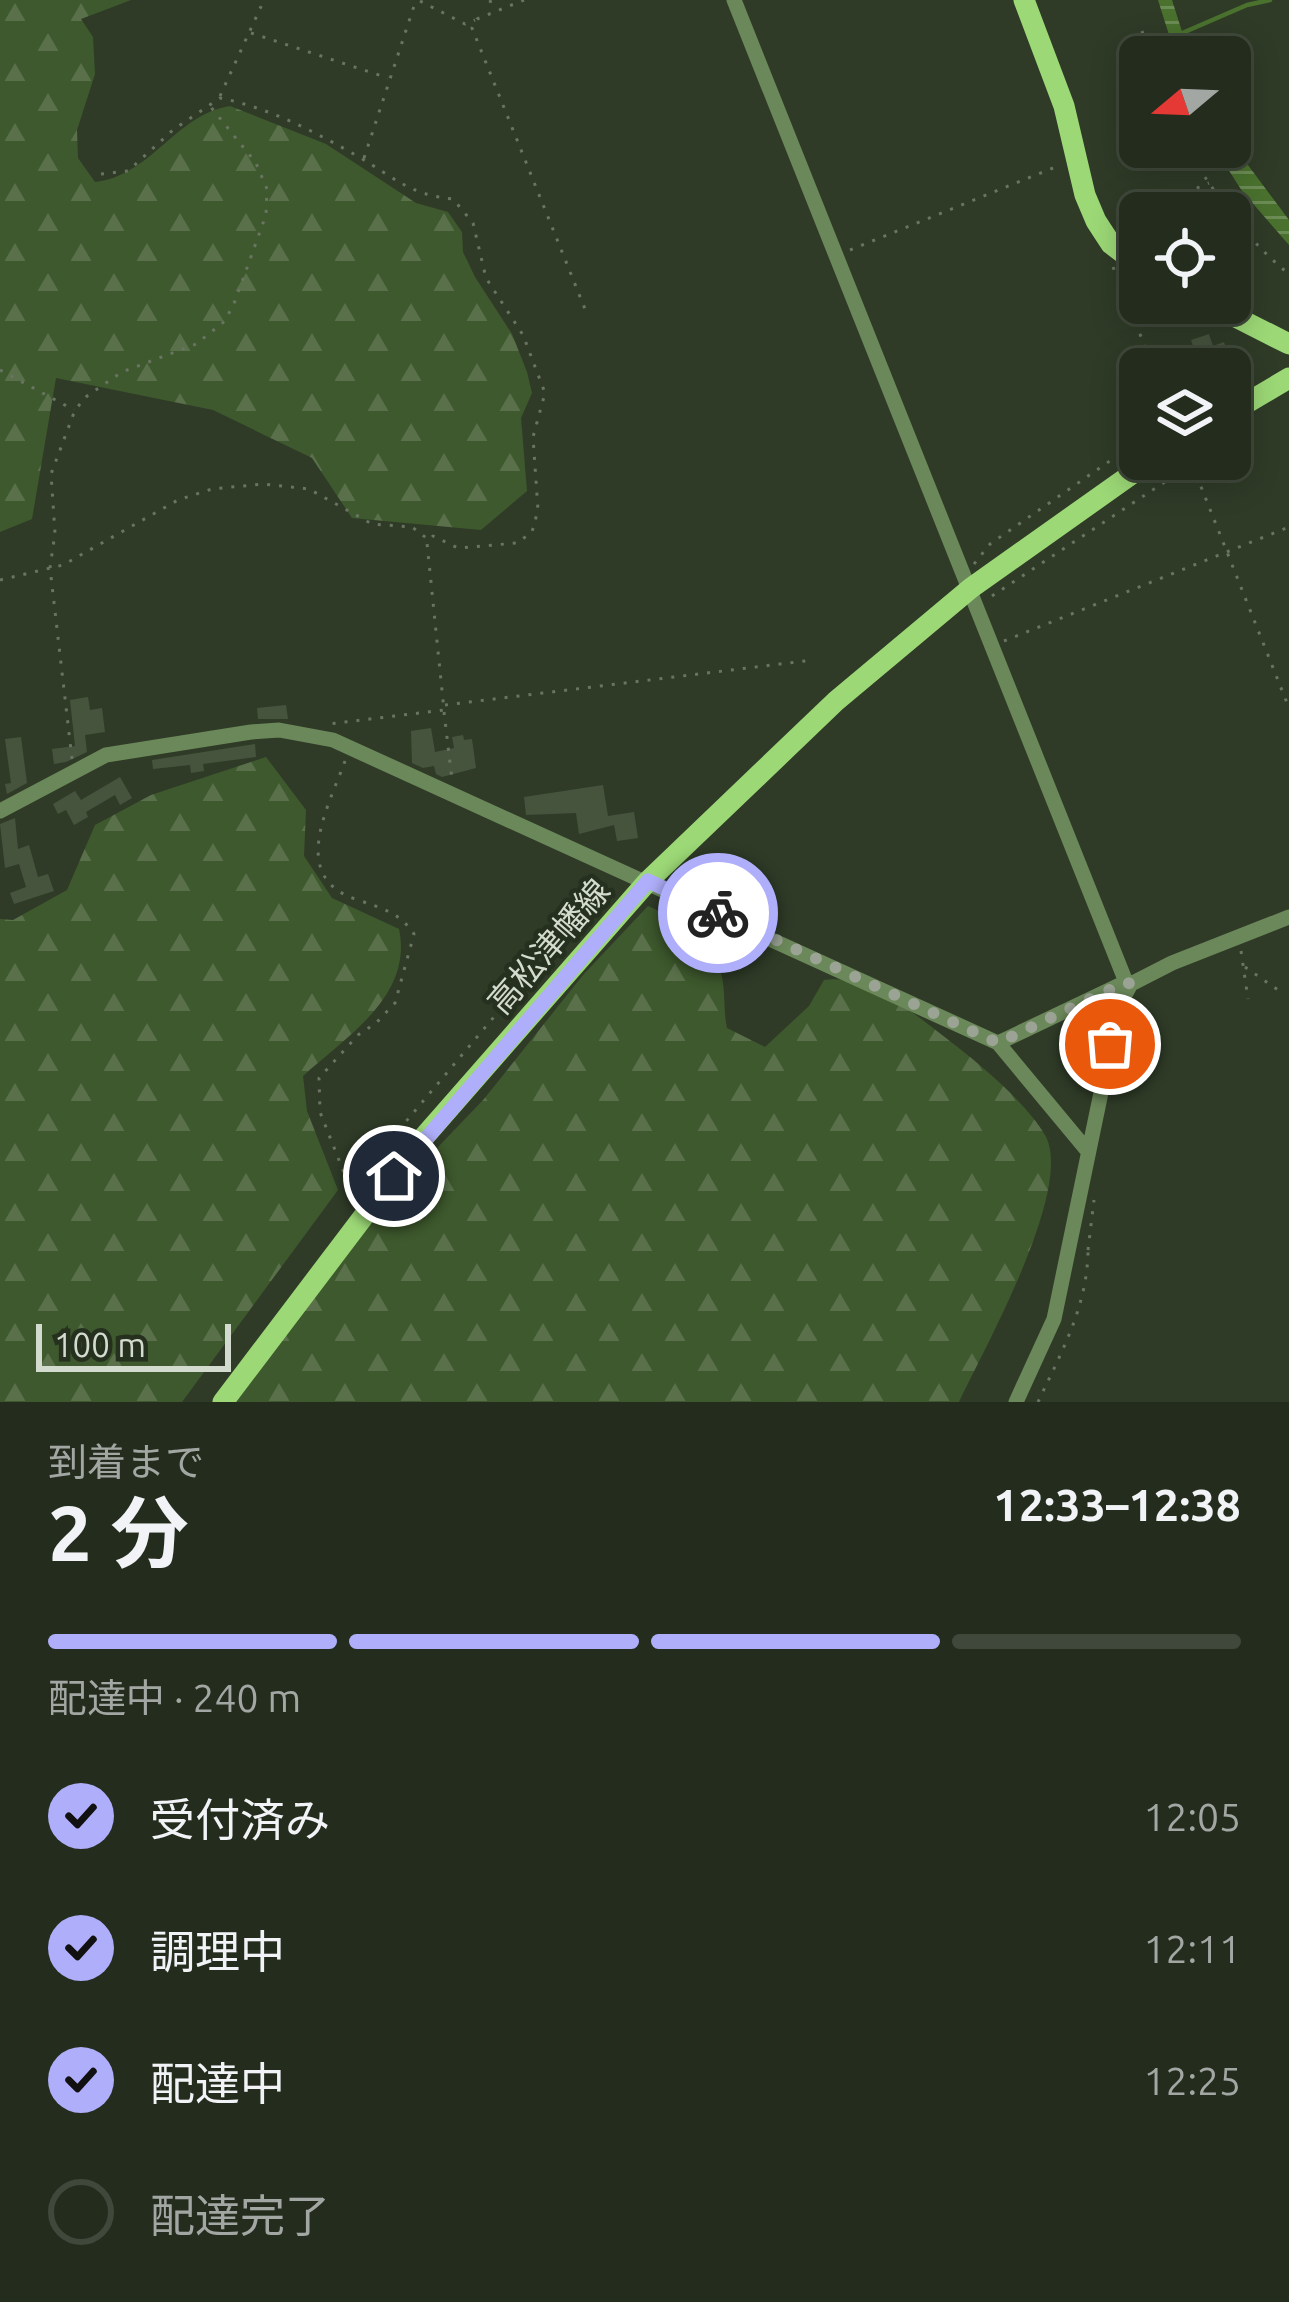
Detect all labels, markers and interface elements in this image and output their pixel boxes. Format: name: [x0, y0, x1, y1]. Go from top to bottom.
north arrow: [1119, 36, 1251, 168]
map controls: [1119, 36, 1251, 480]
button: locate: [1119, 192, 1251, 324]
button: layers: [1119, 348, 1251, 480]
courier: [658, 853, 778, 973]
street label: 高松津幡線: [480, 872, 616, 1020]
icon: bike: [685, 880, 751, 946]
pin: [1059, 993, 1161, 1095]
icon: bag: [1077, 1011, 1143, 1077]
pin: [343, 1125, 445, 1227]
icon: home: [361, 1143, 427, 1209]
scale bar: [36, 1318, 231, 1371]
text: 100 m: [54, 1326, 146, 1363]
text: 到着まで: [48, 1440, 204, 1483]
text: 12:33–12:38: [993, 1479, 1241, 1530]
text: 2 分: [48, 1488, 188, 1576]
text: 配達中 · 240 m: [48, 1676, 301, 1719]
icon: check: [48, 1783, 114, 1849]
text: 受付済み: [150, 1794, 330, 1845]
text: 12:05: [1143, 1795, 1241, 1838]
icon: check: [48, 1915, 114, 1981]
text: 調理中: [150, 1926, 285, 1977]
text: 12:11: [1143, 1927, 1241, 1970]
icon: check: [48, 2047, 114, 2113]
text: 配達中: [150, 2058, 285, 2109]
text: 12:25: [1143, 2059, 1241, 2102]
text: 配達完了: [150, 2190, 330, 2241]

